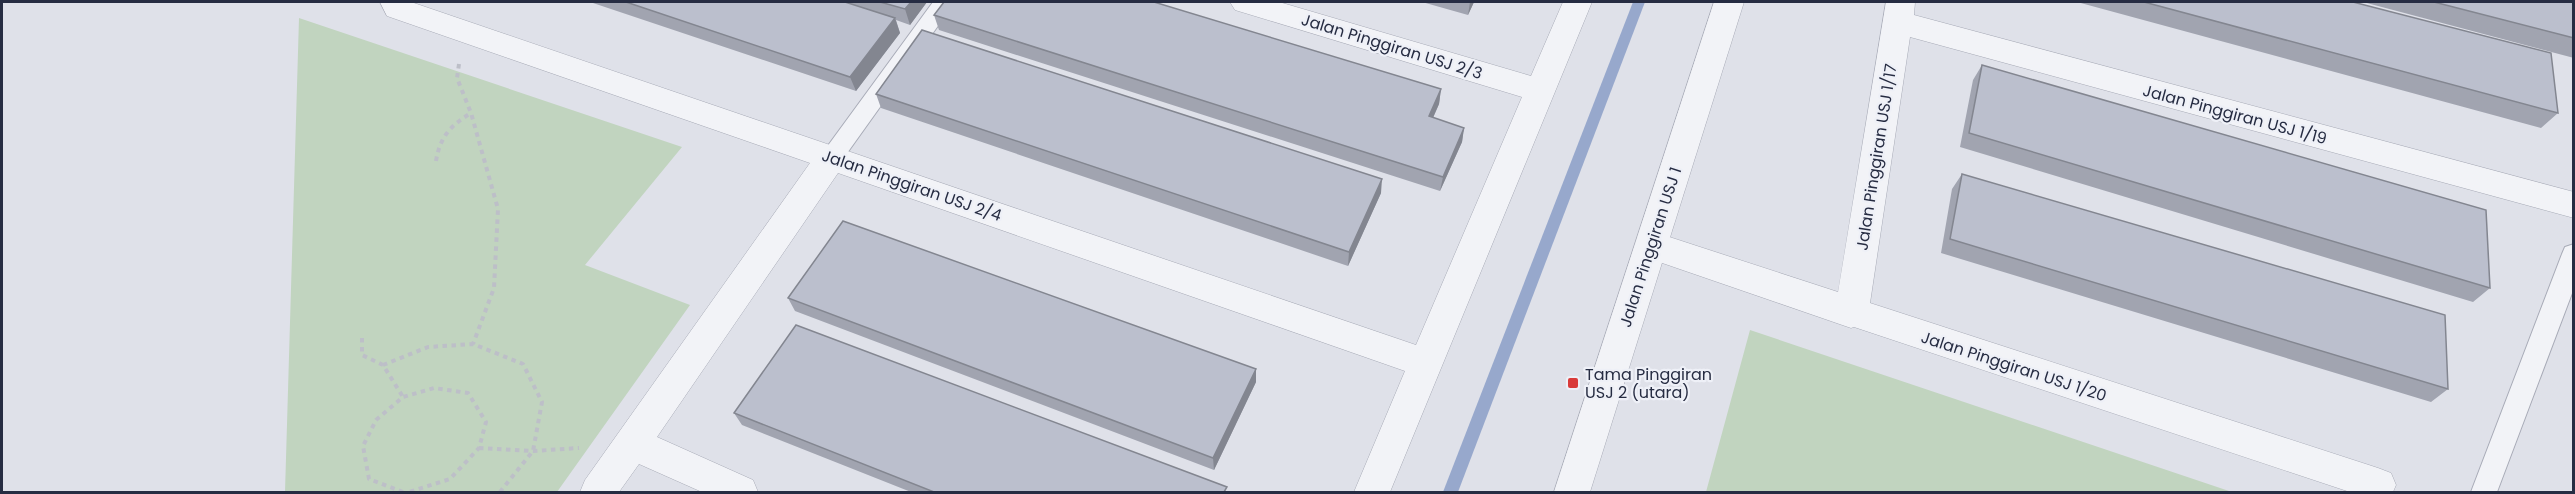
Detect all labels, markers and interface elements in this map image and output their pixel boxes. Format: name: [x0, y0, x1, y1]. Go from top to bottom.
street label: Jalan Pinggiran USJ 2/3: [1299, 8, 1485, 85]
street label: Jalan Pinggiran USJ 1/17: [1850, 62, 1903, 252]
street label: Jalan Pinggiran USJ 1/19: [2140, 79, 2329, 150]
street label: Jalan Pinggiran USJ 2/4: [819, 144, 1005, 227]
street label: Jalan Pinggiran USJ 1: [1614, 164, 1687, 330]
street label: Jalan Pinggiran USJ 1/20: [1918, 326, 2110, 407]
place label: Tama Pinggiran USJ 2 (utara): [1585, 363, 1712, 404]
marker: Tama Pinggiran USJ 2 (utara): [1566, 376, 1580, 390]

